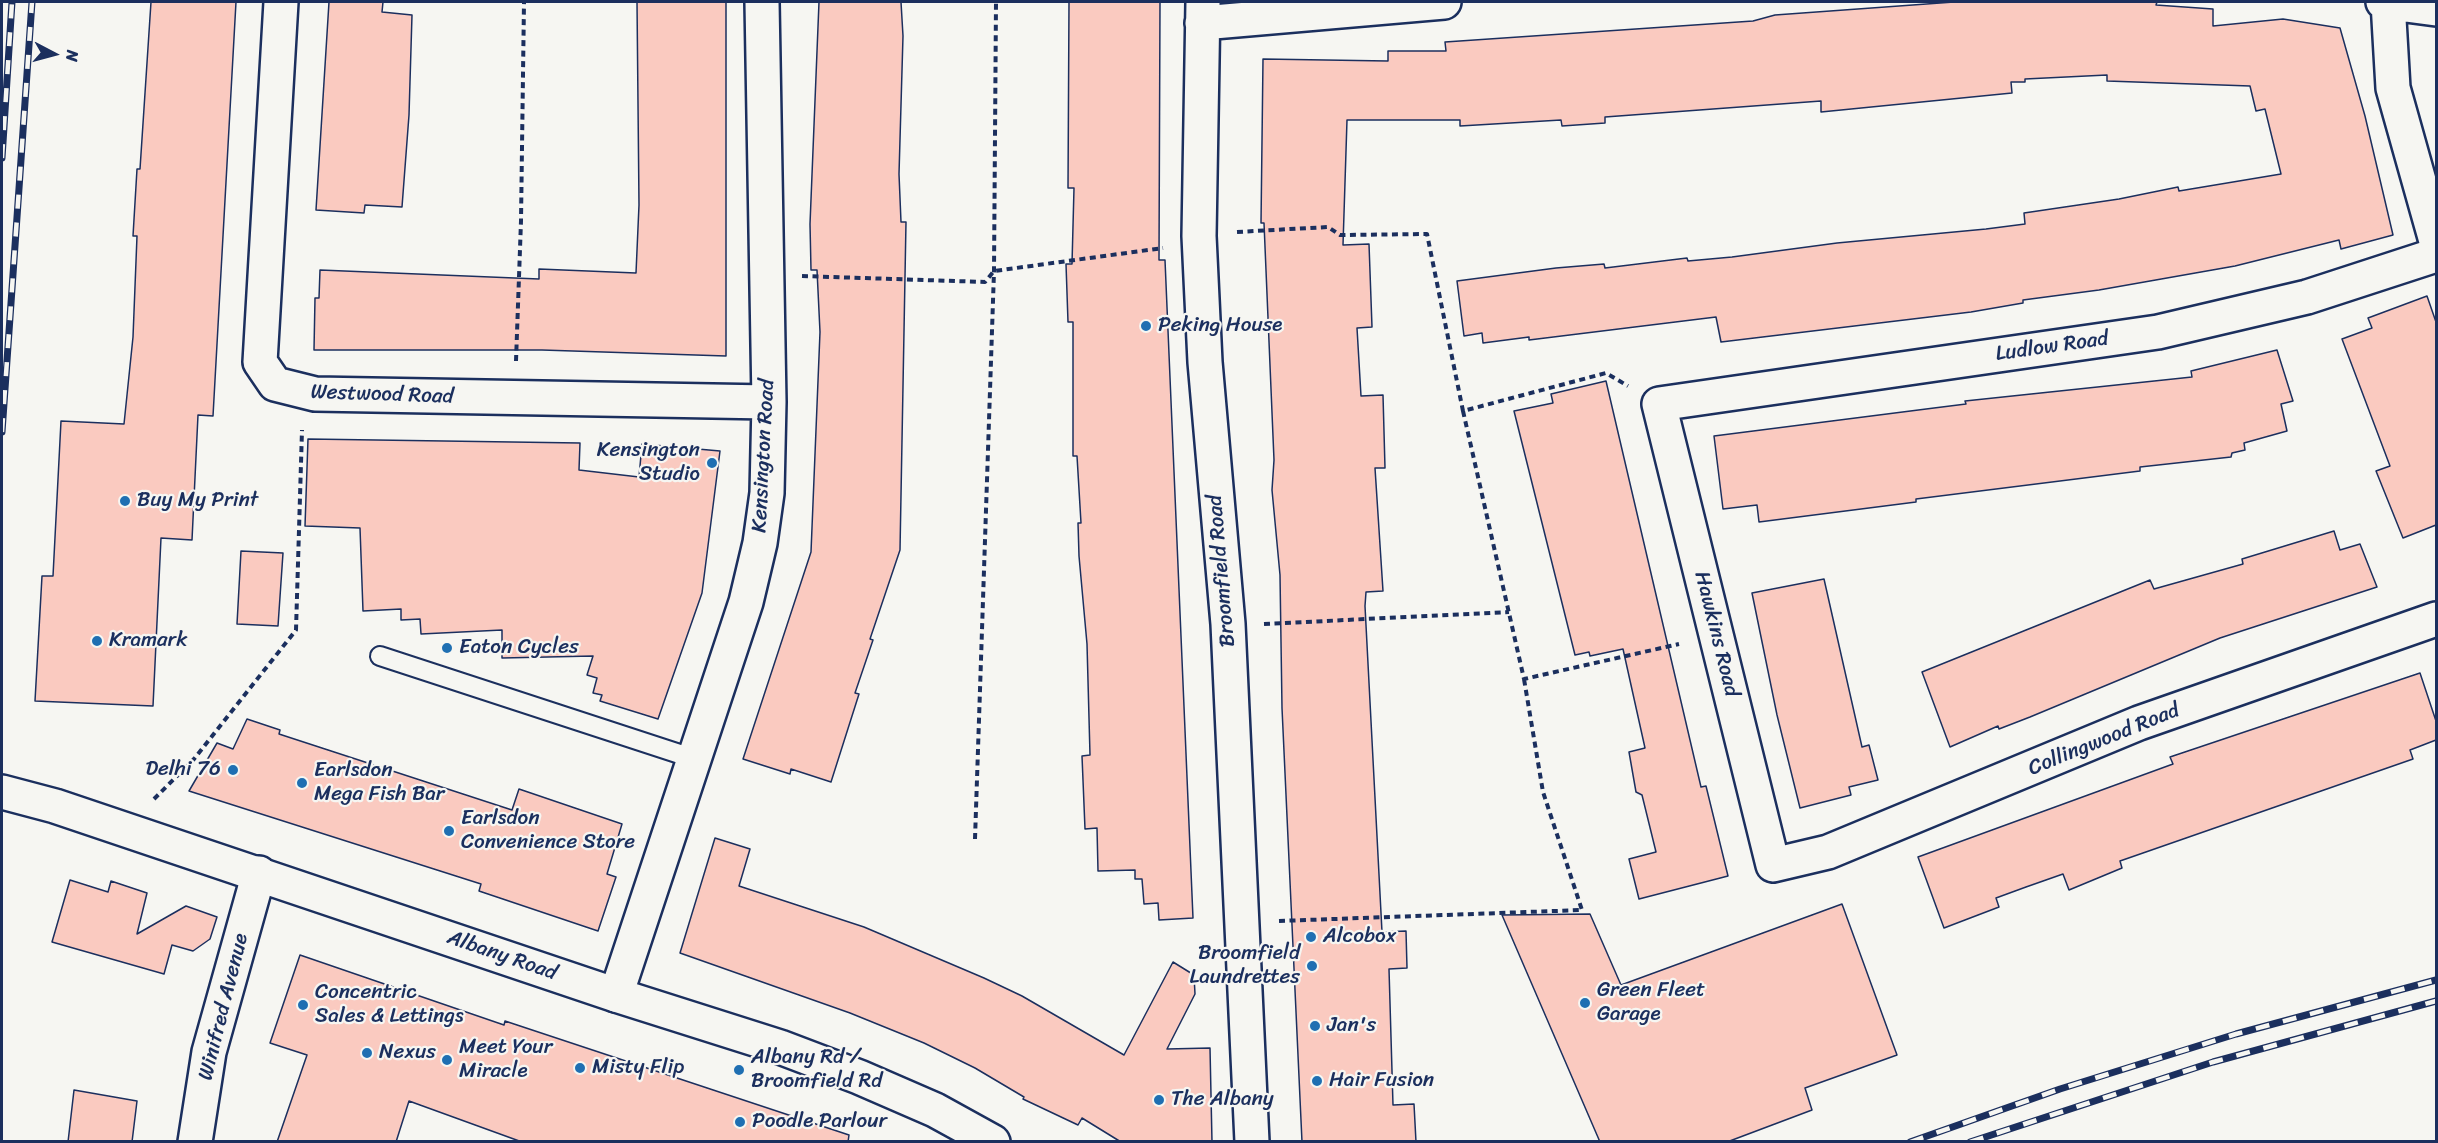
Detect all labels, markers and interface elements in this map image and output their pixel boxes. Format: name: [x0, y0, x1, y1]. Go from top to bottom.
north arrow: [24, 24, 84, 84]
text: N: [57, 49, 87, 63]
place label: Peking House: [1158, 313, 1282, 339]
marker: Peking House: [1139, 319, 1153, 333]
street label: Ludlow Road: [1994, 327, 2110, 367]
street label: Kensington Road: [747, 379, 781, 533]
street label: Westwood Road: [310, 380, 454, 410]
place label: Kensington Studio: [597, 438, 700, 488]
marker: Kensington Studio: [705, 456, 719, 470]
place label: Buy My Print: [137, 488, 258, 514]
marker: Buy My Print: [118, 494, 132, 508]
street label: Broomfield Road: [1203, 494, 1241, 648]
street label: Hawkins Road: [1688, 569, 1744, 699]
place label: Kramark: [109, 628, 187, 654]
marker: Kramark: [90, 634, 104, 648]
place label: Eaton Cycles: [459, 635, 579, 661]
marker: Eaton Cycles: [440, 641, 454, 655]
street label: Collingwood Road: [2025, 698, 2183, 782]
place label: Delhi 76: [145, 757, 221, 783]
place label: Earlsdon Mega Fish Bar: [314, 758, 444, 808]
marker: Delhi 76: [226, 763, 240, 777]
marker: Earlsdon Mega Fish Bar: [295, 776, 309, 790]
place label: Earlsdon Convenience Store: [461, 806, 635, 856]
marker: Earlsdon Convenience Store: [442, 824, 456, 838]
place label: Alcobox: [1323, 924, 1397, 950]
street label: Albany Road: [444, 925, 560, 987]
marker: Alcobox: [1304, 930, 1318, 944]
street label: Winifred Avenue: [194, 931, 254, 1083]
place label: Broomfield Laundrettes: [1190, 941, 1300, 991]
marker: Broomfield Laundrettes: [1305, 959, 1319, 973]
place label: Green Fleet Garage: [1597, 978, 1705, 1028]
place label: Concentric Sales & Lettings: [315, 980, 464, 1030]
marker: Green Fleet Garage: [1578, 996, 1592, 1010]
marker: Concentric Sales & Lettings: [296, 998, 310, 1012]
place label: Jan's: [1327, 1013, 1376, 1039]
marker: Jan's: [1308, 1019, 1322, 1033]
place label: Meet Your Miracle: [459, 1035, 552, 1085]
place label: Nexus: [379, 1040, 436, 1066]
place label: Albany Rd / Broomfield Rd: [751, 1045, 882, 1095]
marker: Nexus: [360, 1046, 374, 1060]
marker: Meet Your Miracle: [440, 1053, 454, 1067]
place label: Misty Flip: [592, 1055, 684, 1081]
marker: Misty Flip: [573, 1061, 587, 1075]
marker: Albany Rd / Broomfield Rd: [732, 1063, 746, 1077]
place label: Hair Fusion: [1329, 1068, 1434, 1094]
marker: Hair Fusion: [1310, 1074, 1324, 1088]
place label: The Albany: [1171, 1087, 1274, 1113]
marker: The Albany: [1152, 1093, 1166, 1107]
place label: Poodle Parlour: [752, 1109, 887, 1135]
marker: Poodle Parlour: [733, 1115, 747, 1129]

